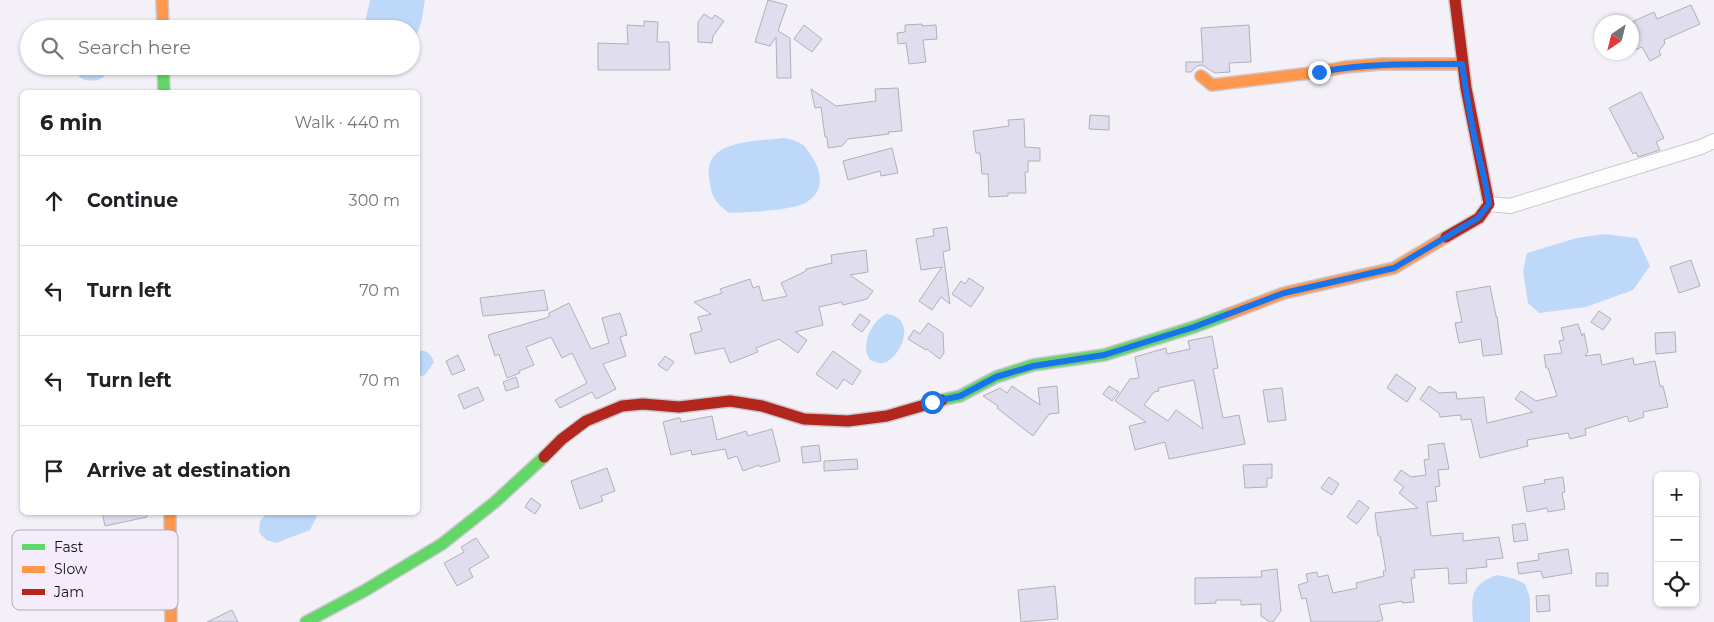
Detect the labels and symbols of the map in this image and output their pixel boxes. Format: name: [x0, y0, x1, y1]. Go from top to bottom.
north arrow: [1594, 15, 1639, 60]
route end: [1308, 61, 1331, 84]
route start: [921, 391, 944, 414]
legend: [12, 530, 178, 610]
text: Fast: [54, 538, 84, 556]
text: Slow: [54, 560, 88, 578]
text: Jam: [53, 583, 84, 601]

